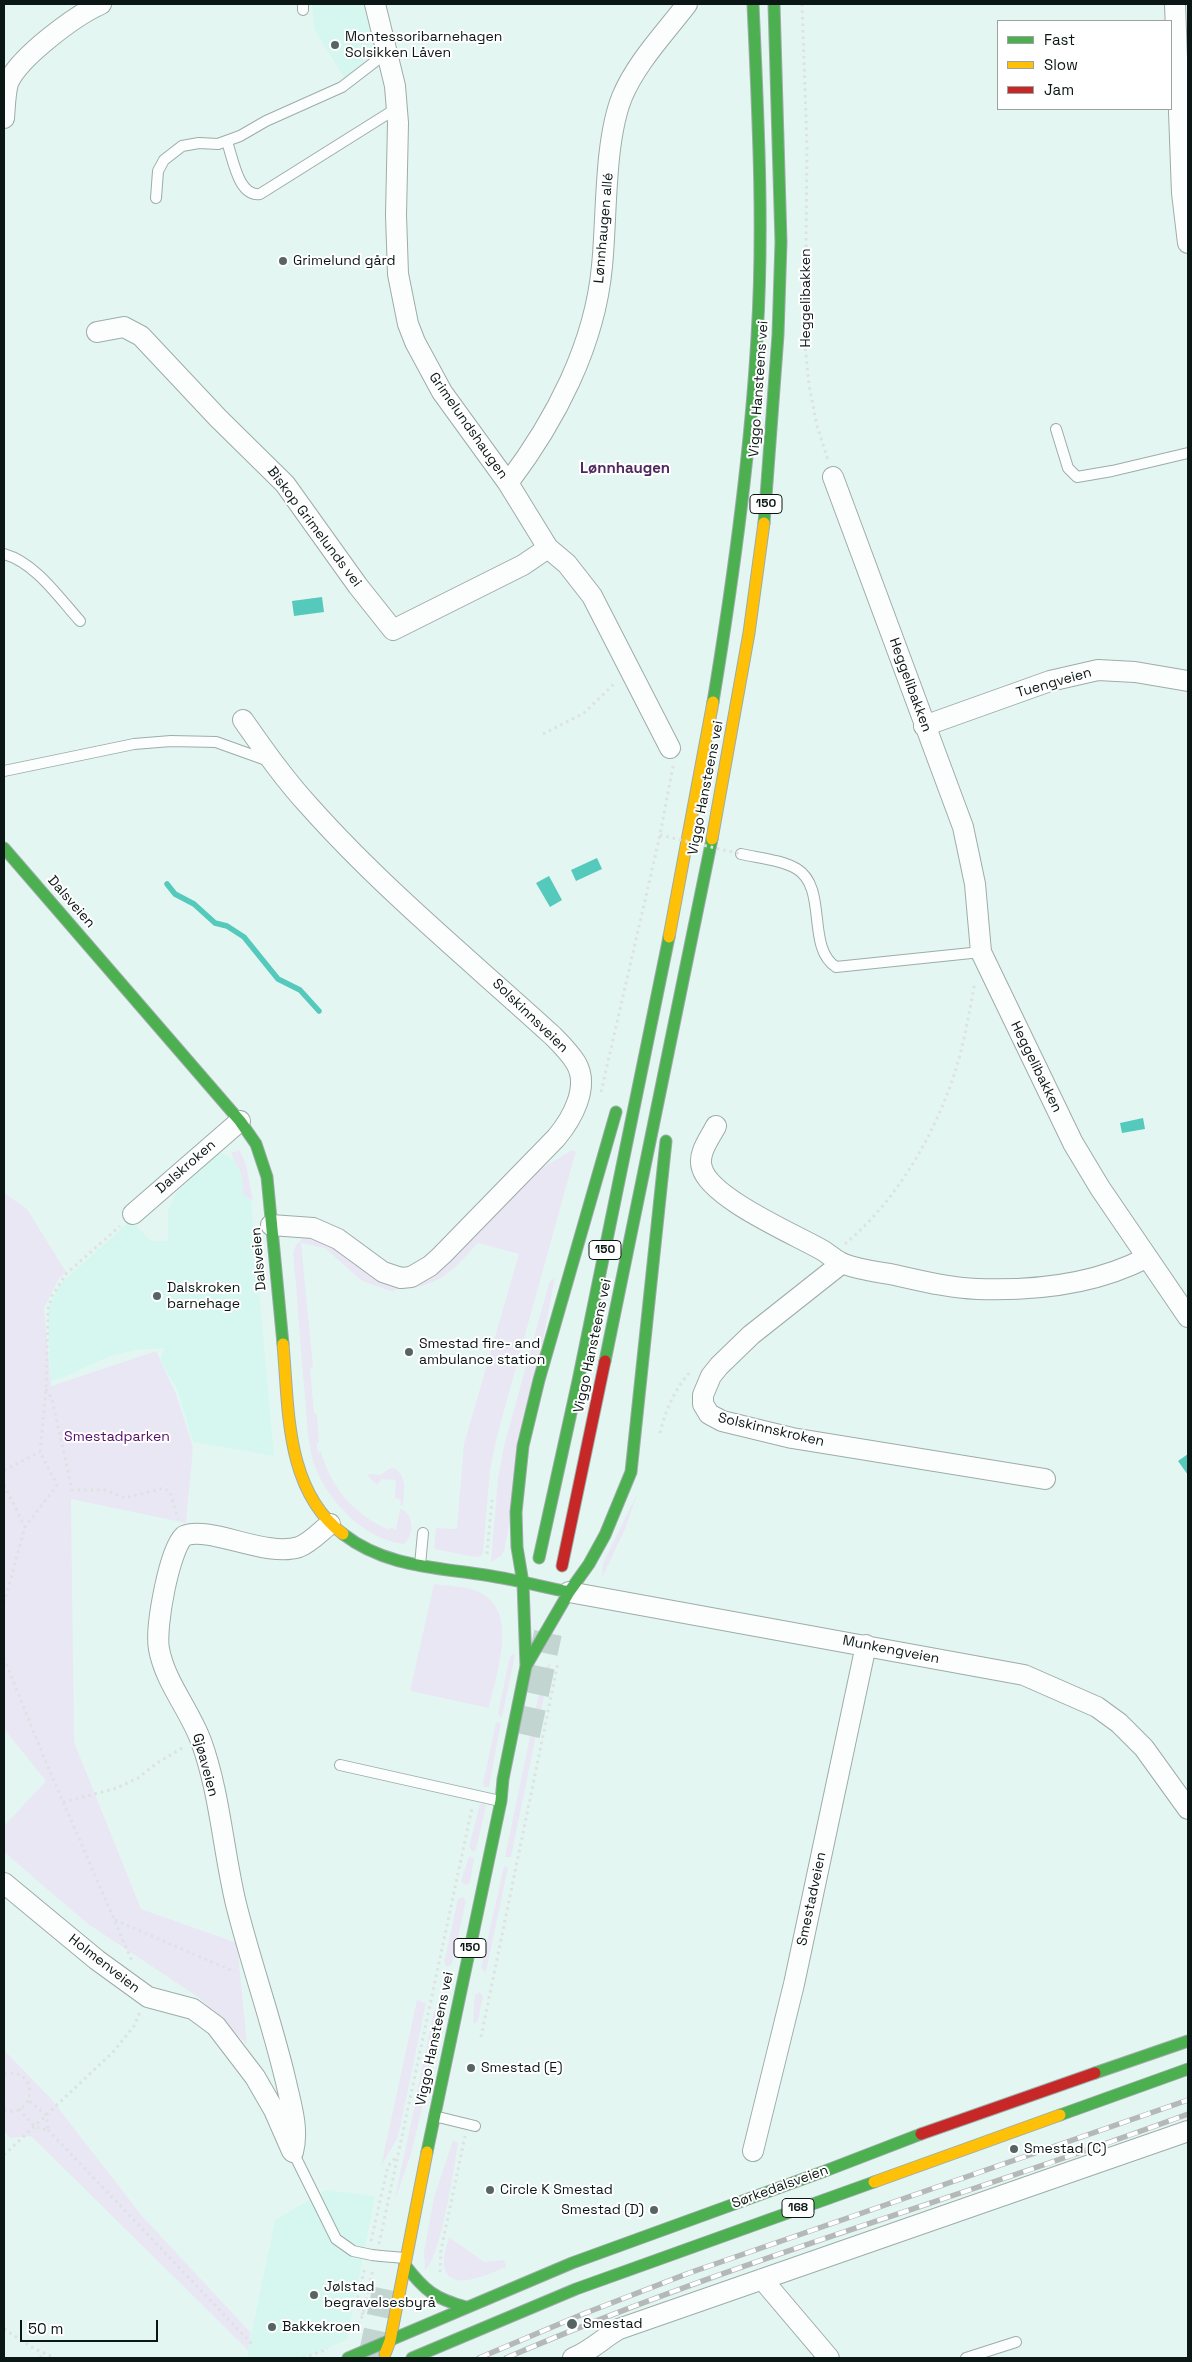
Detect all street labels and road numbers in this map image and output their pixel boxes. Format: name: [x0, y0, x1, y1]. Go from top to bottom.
street label: Lønnhaugen allé: [591, 172, 617, 284]
street label: Heggelibakken: [798, 248, 814, 348]
street label: Viggo Hansteens vei: [746, 320, 772, 458]
street label: Grimelundshaugen: [425, 370, 511, 482]
street label: Biskop Grimelunds vei: [263, 464, 365, 590]
road number: 150: [750, 494, 782, 514]
street label: Heggelibakken: [885, 636, 935, 734]
street label: Tuengveien: [1014, 664, 1094, 702]
street label: Viggo Hansteens vei: [685, 719, 727, 857]
street label: Dalsveien: [44, 872, 98, 932]
street label: Solskinnsveien: [489, 976, 571, 1056]
street label: Heggelibakken: [1007, 1019, 1065, 1115]
street label: Dalskroken: [153, 1137, 219, 1197]
street label: Dalsveien: [248, 1227, 270, 1291]
road number: 150: [589, 1240, 621, 1260]
street label: Viggo Hansteens vei: [571, 1277, 615, 1415]
street label: Solskinnskroken: [716, 1410, 826, 1450]
street label: Munkengveien: [841, 1632, 941, 1668]
street label: Gjøaveien: [188, 1731, 222, 1799]
street label: Smestadveien: [794, 1851, 830, 1947]
street label: Holmenveien: [65, 1931, 143, 1997]
road number: 150: [454, 1939, 486, 1958]
street label: Viggo Hansteens vei: [413, 1970, 457, 2108]
street label: Sørkedalsveien: [729, 2162, 831, 2212]
road number: 168: [782, 2198, 814, 2218]

